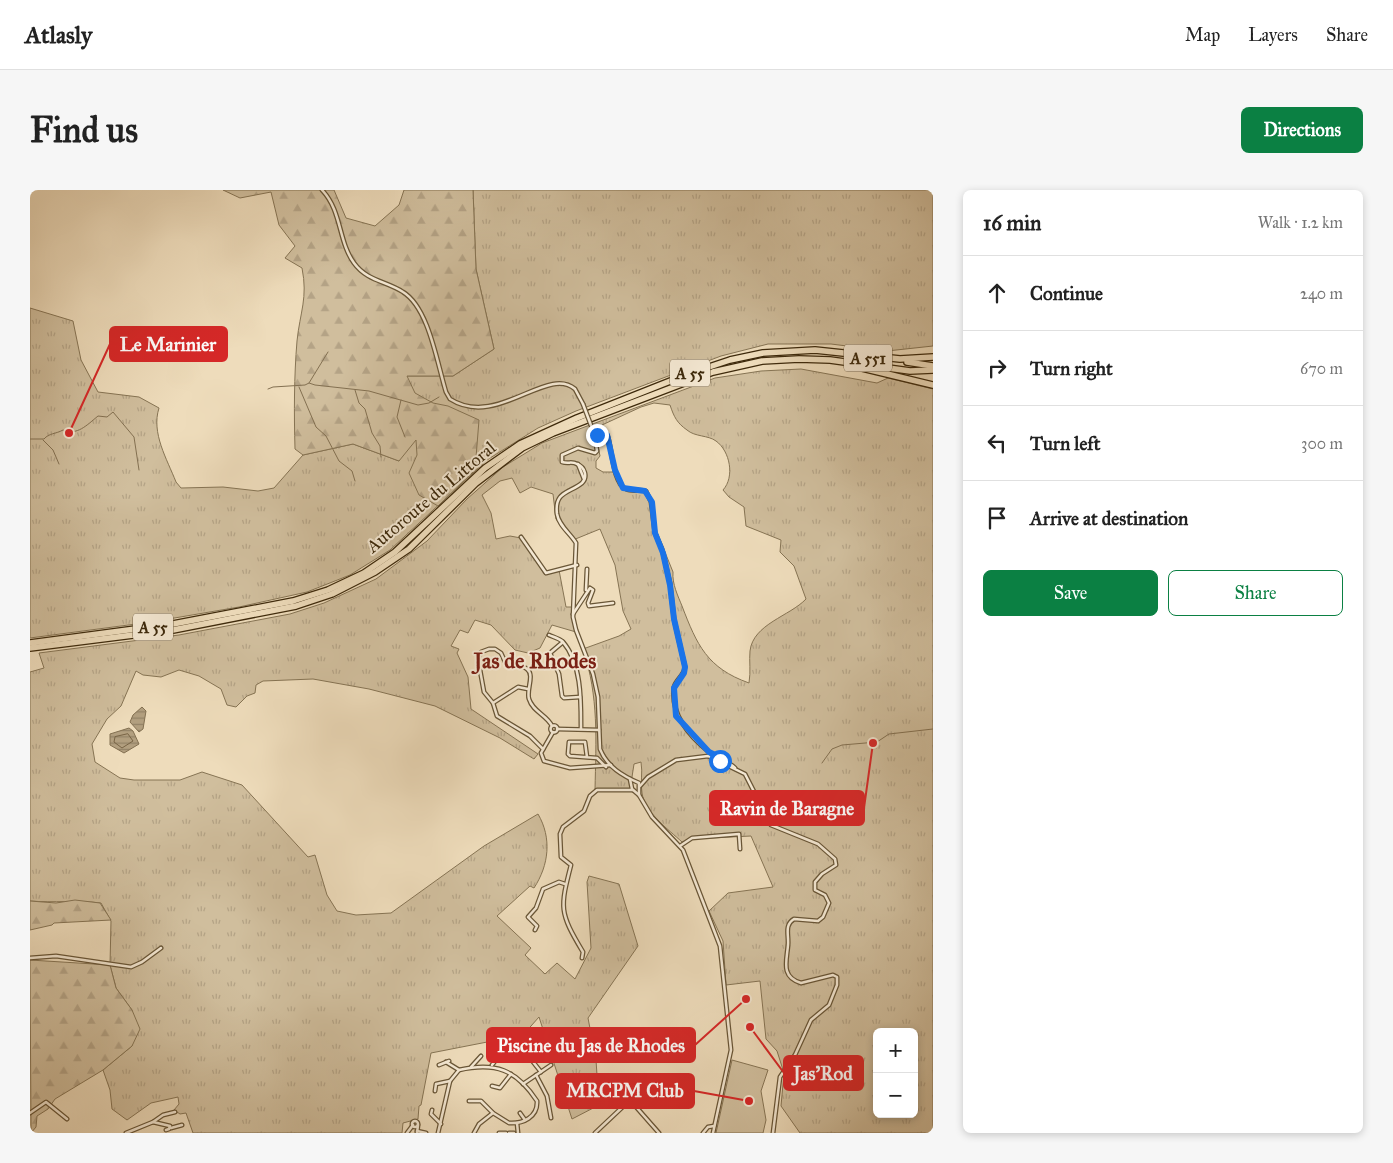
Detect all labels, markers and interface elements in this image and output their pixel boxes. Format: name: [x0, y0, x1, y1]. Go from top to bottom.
text: Atlasly: [25, 20, 92, 50]
text: Map: [1185, 24, 1220, 46]
text: Layers: [1248, 24, 1298, 46]
text: Share: [1326, 24, 1368, 46]
button: Directions: [1241, 107, 1363, 153]
text: Find us: [30, 109, 138, 152]
text: 16 min: [983, 210, 1041, 236]
text: Walk · 1.2 km: [1258, 213, 1343, 232]
icon: ahead: [983, 279, 1011, 307]
text: Continue: [1030, 282, 1103, 305]
text: 240 m: [1300, 284, 1343, 303]
callout: Le Marinier: [110, 327, 227, 361]
text: Le Marinier: [120, 333, 217, 356]
road number: A 551: [844, 344, 892, 372]
icon: right: [983, 354, 1011, 382]
text: Turn right: [1030, 357, 1113, 380]
text: 670 m: [1300, 359, 1343, 378]
road number: A 55: [670, 360, 710, 387]
route end: [586, 424, 609, 447]
icon: left: [983, 429, 1011, 457]
text: Turn left: [1030, 432, 1100, 455]
text: 300 m: [1301, 434, 1343, 453]
street label: Autoroute du Littoral: [361, 436, 500, 558]
icon: arrive: [983, 504, 1011, 532]
text: Arrive at destination: [1030, 507, 1188, 530]
button: Save: [983, 570, 1158, 616]
button: Share: [1168, 570, 1343, 616]
road number: A 55: [133, 614, 173, 641]
district label: Jas de Rhodes: [471, 647, 596, 675]
route start: [709, 750, 732, 773]
callout: Ravin de Baragne: [710, 791, 864, 825]
text: Ravin de Baragne: [720, 797, 854, 821]
callout: Piscine du Jas de Rhodes: [487, 1028, 695, 1062]
map controls: [873, 1028, 918, 1118]
button: +: [873, 1028, 918, 1073]
text: Piscine du Jas de Rhodes: [497, 1034, 685, 1058]
callout: Jas'Rod: [784, 1056, 863, 1090]
text: Jas'Rod: [790, 1062, 853, 1086]
button: −: [873, 1073, 918, 1118]
callout: MRCPM Club: [556, 1074, 694, 1108]
text: MRCPM Club: [566, 1079, 684, 1102]

